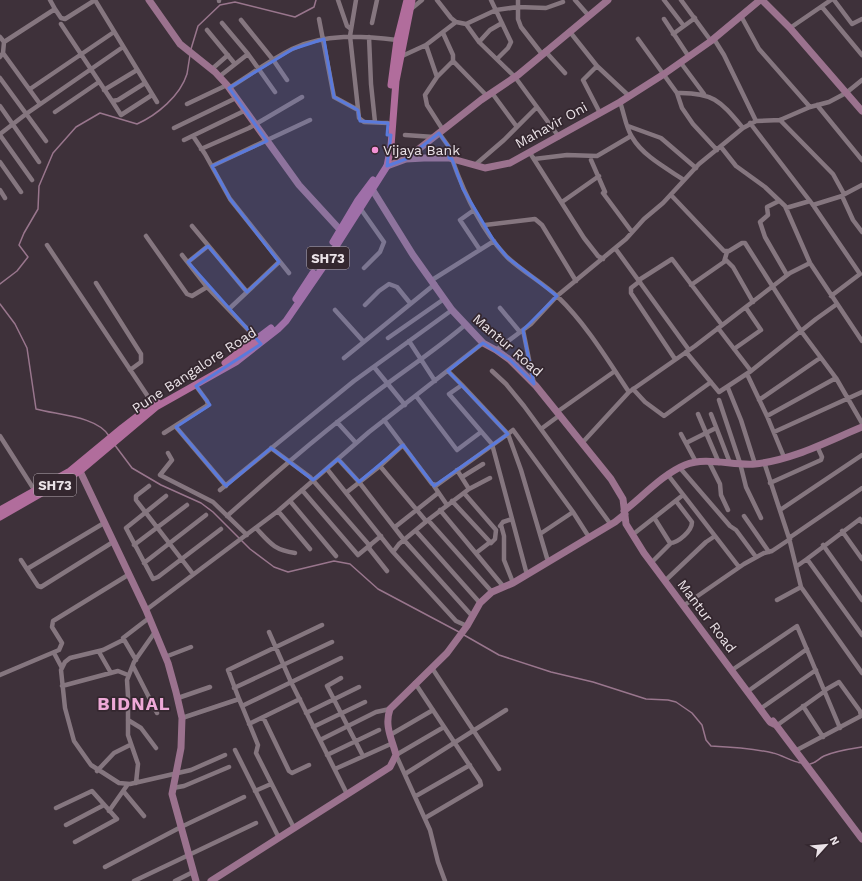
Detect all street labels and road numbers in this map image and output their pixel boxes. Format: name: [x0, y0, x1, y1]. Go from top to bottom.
street label: Mahavir Oni: [512, 99, 590, 151]
road number: SH73: [307, 247, 349, 269]
street label: Mantur Road: [470, 310, 546, 380]
street label: Pune Bangalore Road: [129, 324, 259, 416]
road number: SH73: [34, 474, 76, 496]
street label: Mantur Road: [674, 576, 740, 656]

